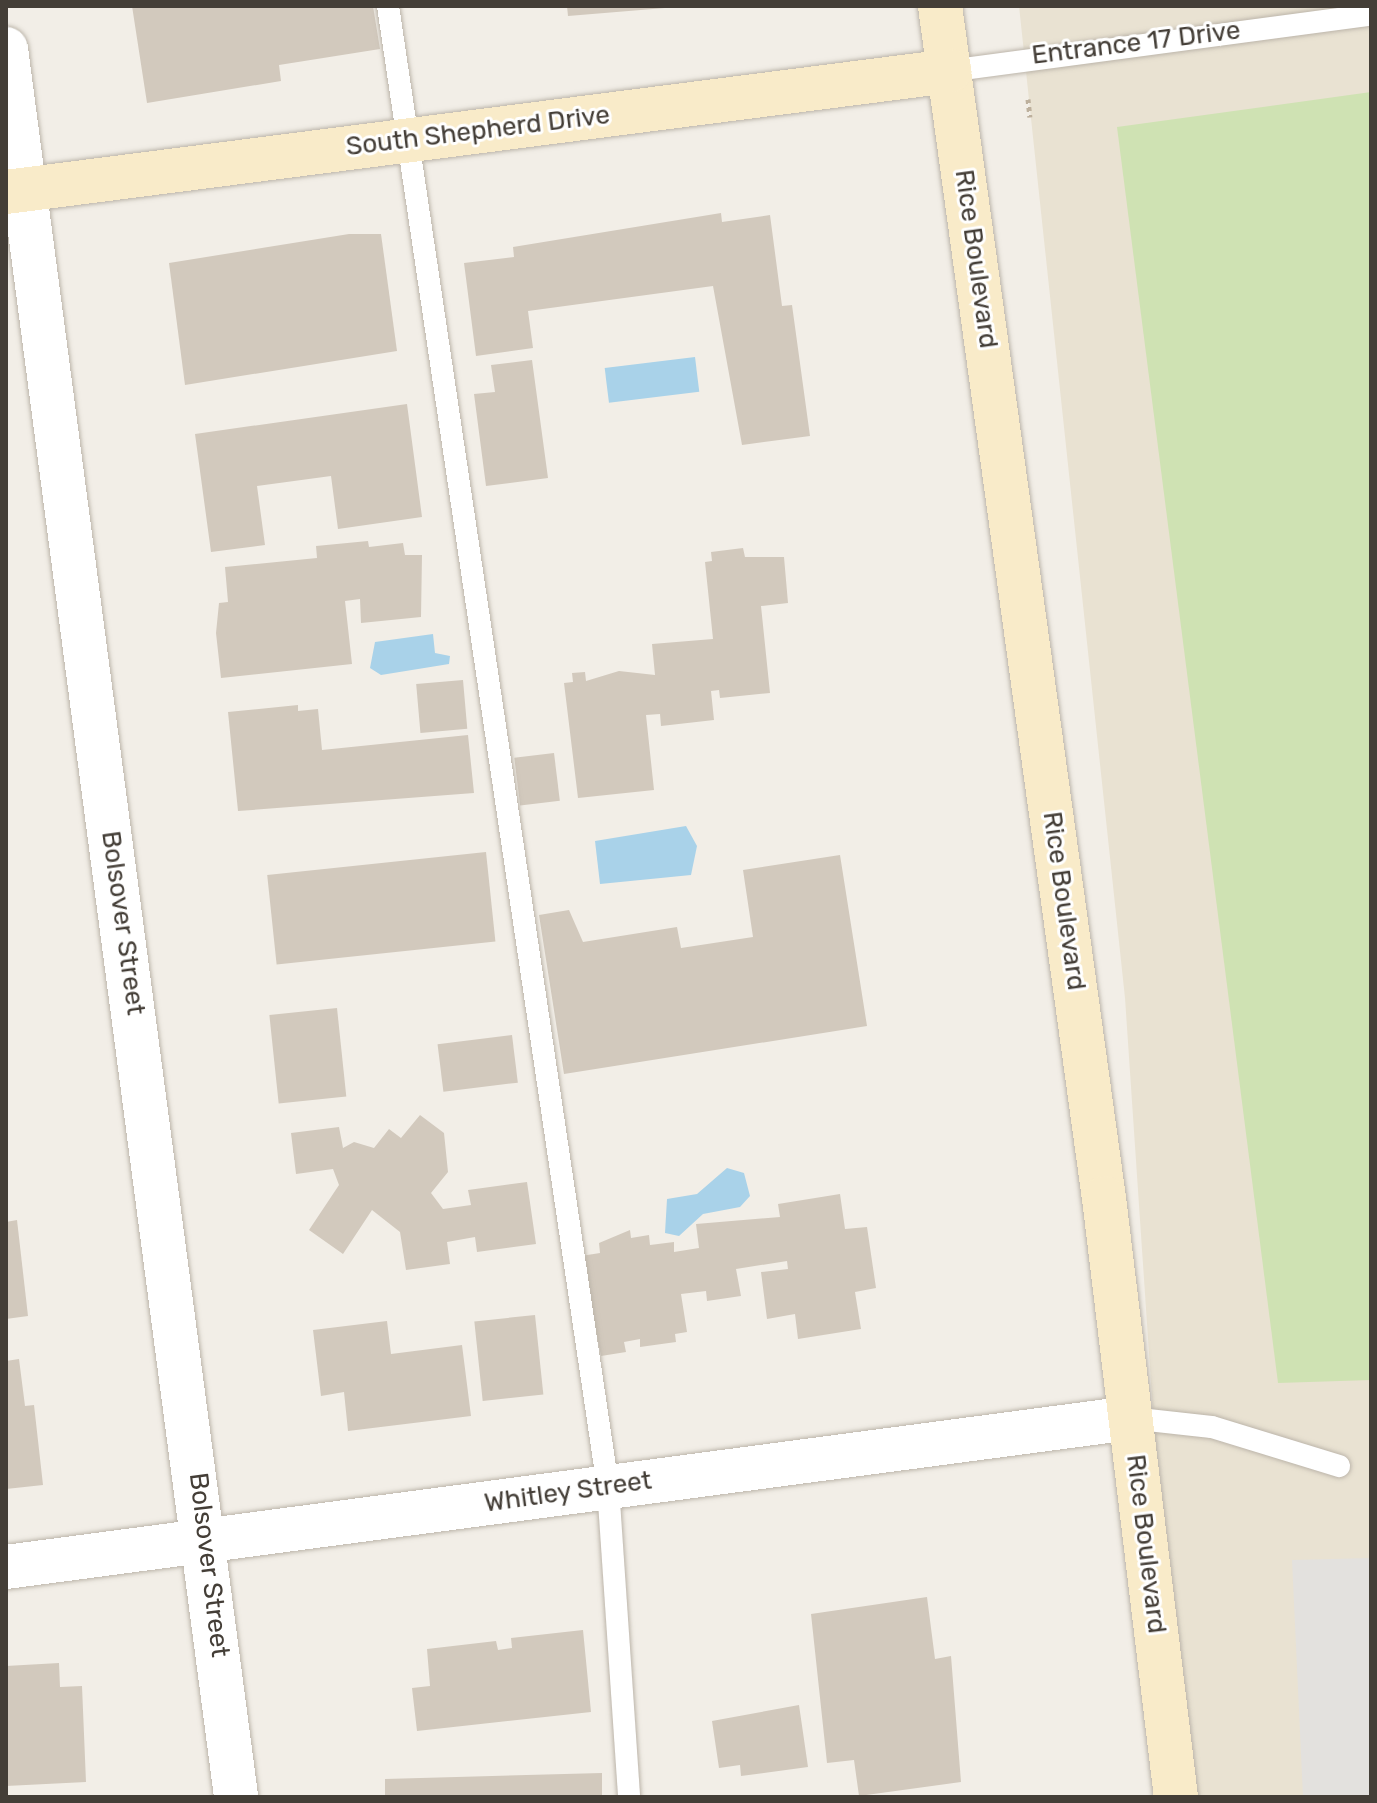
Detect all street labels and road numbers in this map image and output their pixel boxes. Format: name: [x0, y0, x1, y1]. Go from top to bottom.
street label: Entrance 17 Drive: [1030, 15, 1242, 71]
street label: South Shepherd Drive: [344, 99, 612, 163]
street label: Rice Boulevard: [948, 168, 1004, 350]
street label: Rice Boulevard: [1036, 810, 1092, 992]
street label: Bolsover Street: [95, 829, 151, 1017]
street label: Rice Boulevard: [1120, 1453, 1172, 1635]
street label: Whitley Street: [482, 1465, 654, 1519]
street label: Bolsover Street: [182, 1471, 236, 1659]

